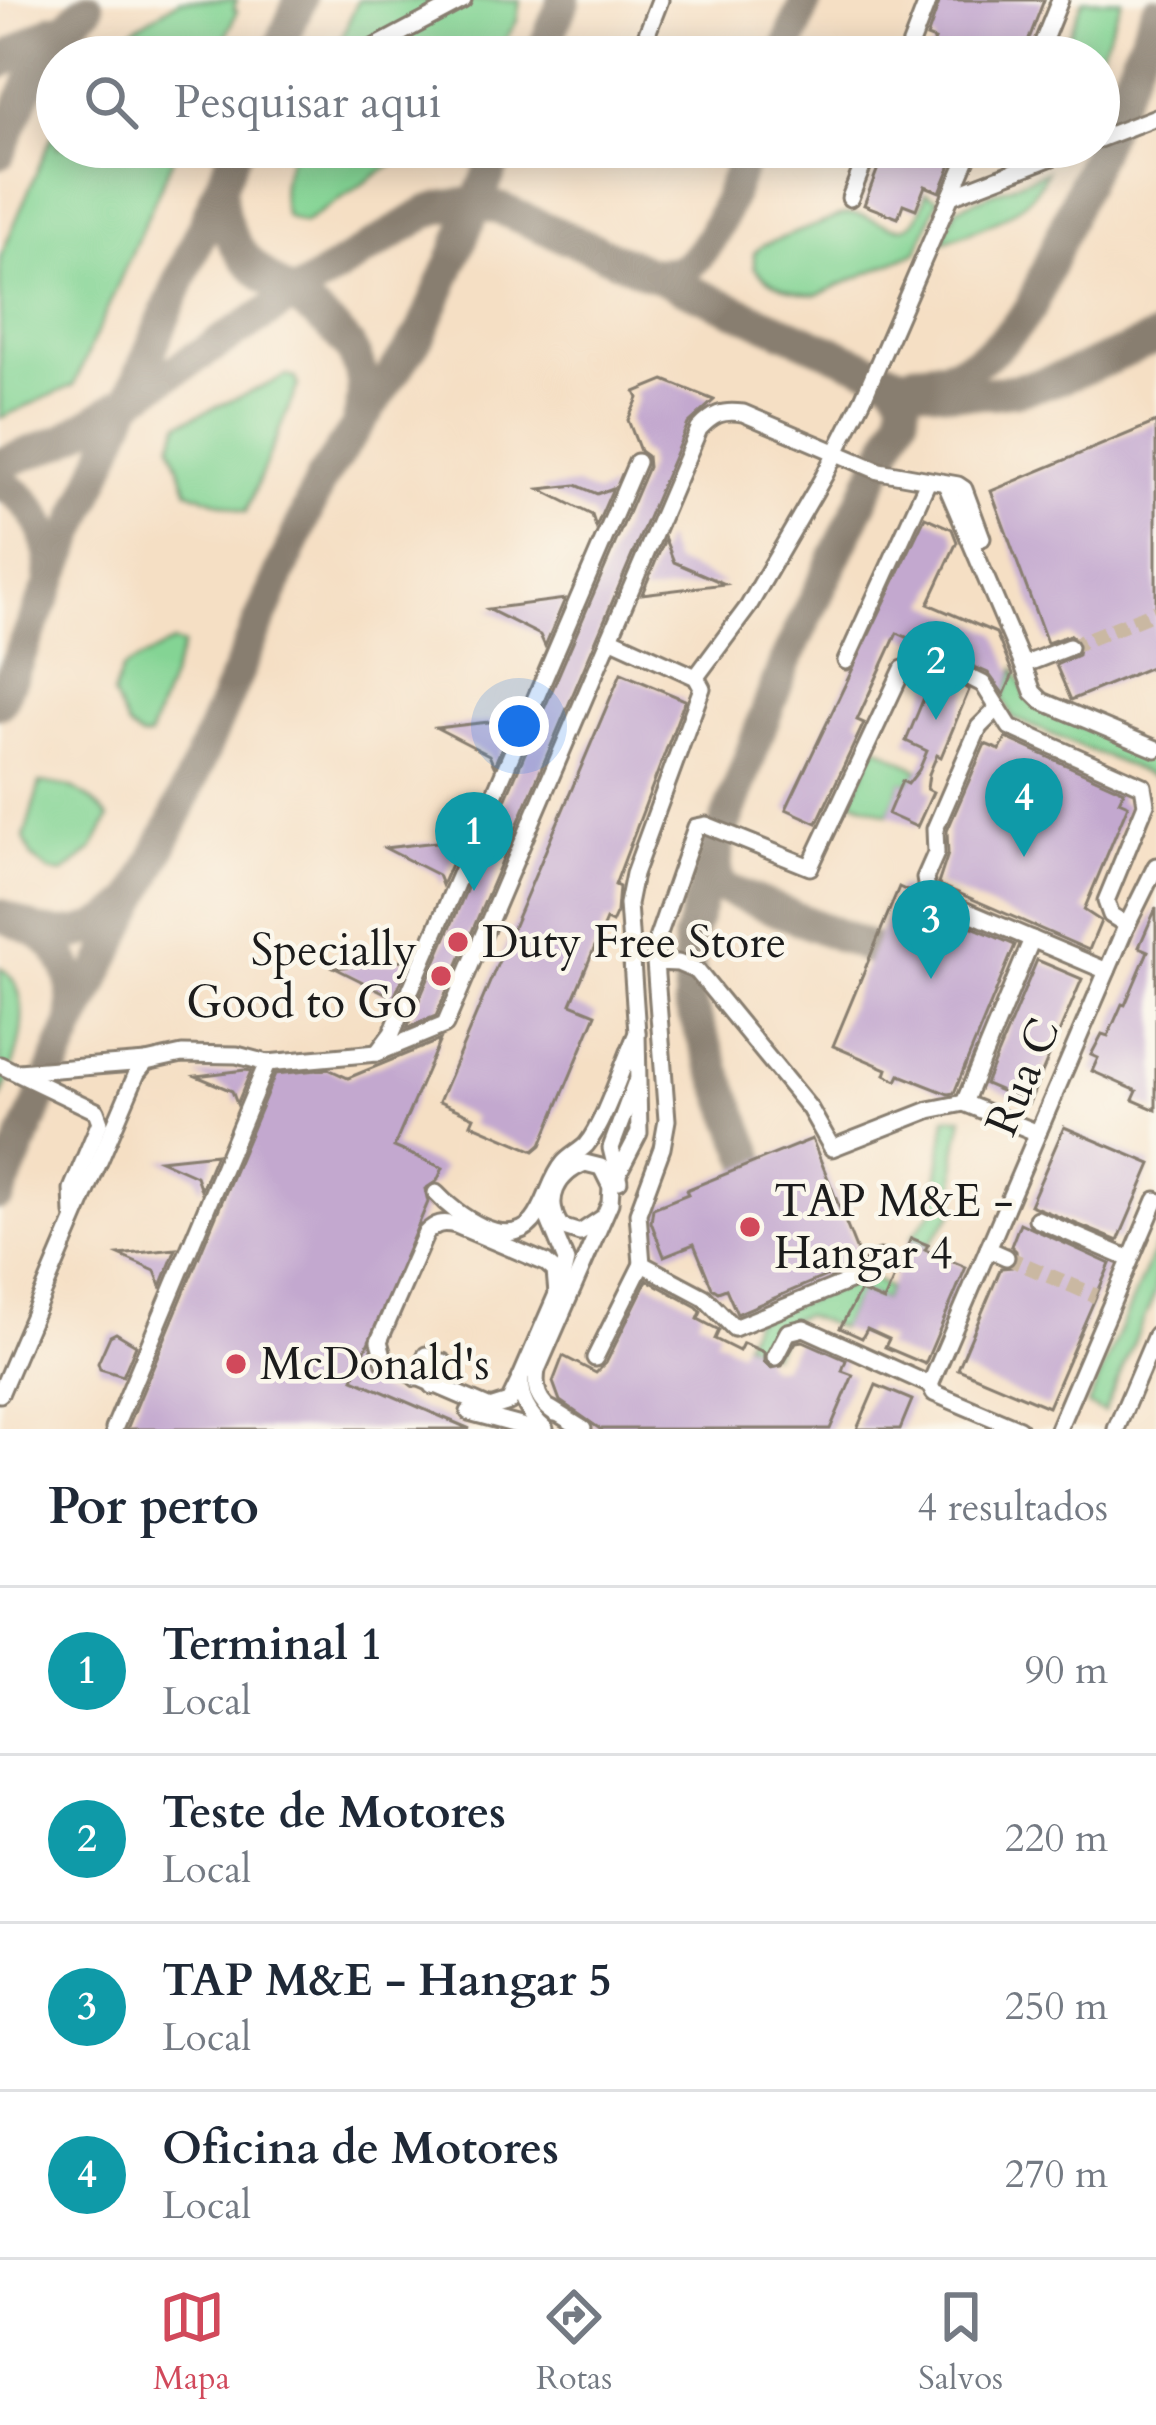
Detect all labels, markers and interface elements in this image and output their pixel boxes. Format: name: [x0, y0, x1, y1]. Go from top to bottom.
search box: [36, 36, 1120, 168]
icon: search: [78, 69, 144, 135]
text: Pesquisar aqui: [174, 72, 441, 133]
pin: 2: [897, 621, 975, 720]
your location: [489, 696, 549, 756]
pin: 4: [985, 758, 1063, 857]
pin: 1: [435, 792, 513, 891]
pin: 3: [892, 880, 970, 979]
place label: Duty Free Store: [482, 912, 786, 973]
place label: Specially Good to Go: [186, 920, 417, 1033]
marker: Duty Free Store: [445, 929, 471, 955]
marker: Specially Good to Go: [428, 963, 454, 989]
street label: Rua C: [971, 1009, 1075, 1145]
place label: TAP M&E - Hangar 4: [774, 1171, 1013, 1284]
marker: TAP M&E - Hangar 4: [737, 1214, 763, 1240]
place label: McDonald's: [260, 1334, 489, 1395]
marker: McDonald's: [223, 1351, 249, 1377]
text: Por perto: [48, 1472, 259, 1542]
text: 4 resultados: [917, 1481, 1108, 1534]
text: Terminal 1: [162, 1614, 383, 1675]
text: 1: [77, 1644, 97, 1697]
text: 90 m: [1025, 1644, 1108, 1697]
text: Local: [162, 1675, 251, 1728]
text: Teste de Motores: [162, 1782, 506, 1843]
text: 2: [77, 1812, 97, 1865]
text: 220 m: [1005, 1812, 1108, 1865]
text: Local: [162, 1843, 251, 1896]
text: TAP M&E - Hangar 5: [162, 1950, 612, 2011]
text: 3: [77, 1980, 97, 2033]
text: 250 m: [1005, 1980, 1108, 2033]
text: Local: [162, 2011, 251, 2064]
text: Oficina de Motores: [162, 2118, 559, 2179]
text: 4: [77, 2148, 97, 2201]
text: 270 m: [1005, 2148, 1108, 2201]
text: Local: [162, 2179, 251, 2232]
tab: Mapa: [153, 2284, 230, 2401]
tab: Rotas: [536, 2284, 612, 2401]
tab: Salvos: [918, 2284, 1003, 2401]

